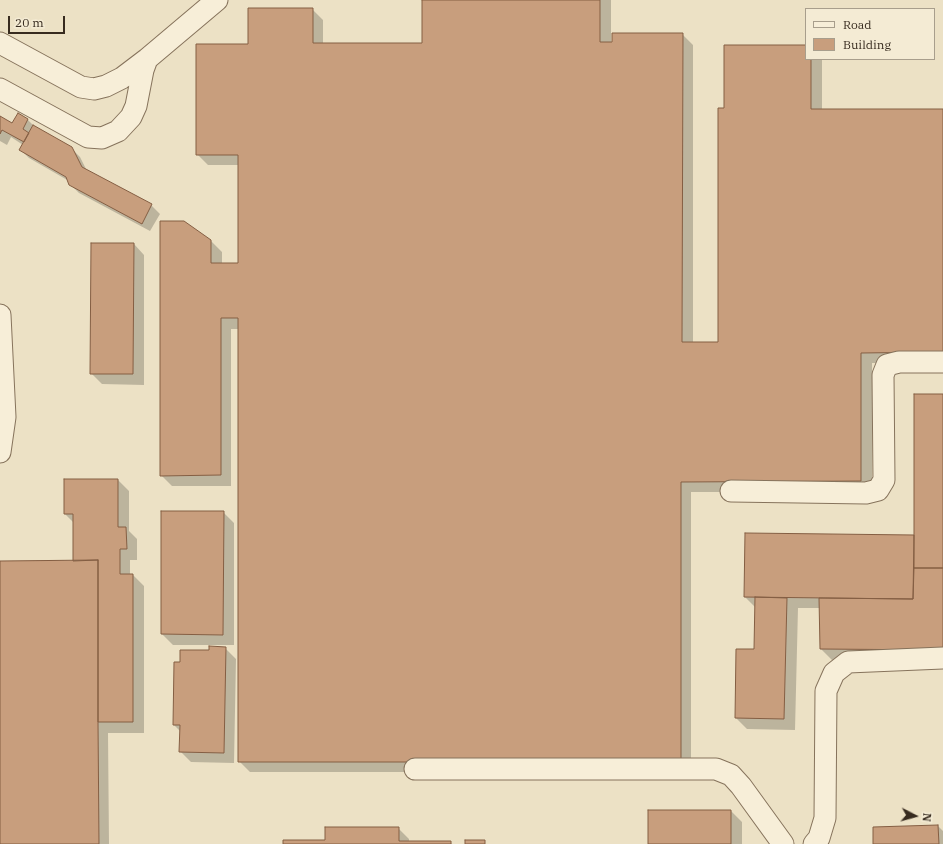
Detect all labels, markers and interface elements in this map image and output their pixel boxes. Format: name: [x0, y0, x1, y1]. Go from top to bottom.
scale bar: [10, 8, 67, 34]
legend: [805, 8, 935, 60]
text: 20 m: [15, 15, 44, 30]
text: Road: [843, 17, 872, 32]
text: Building: [843, 37, 891, 52]
north arrow: [895, 796, 935, 836]
text: N: [920, 812, 934, 822]

